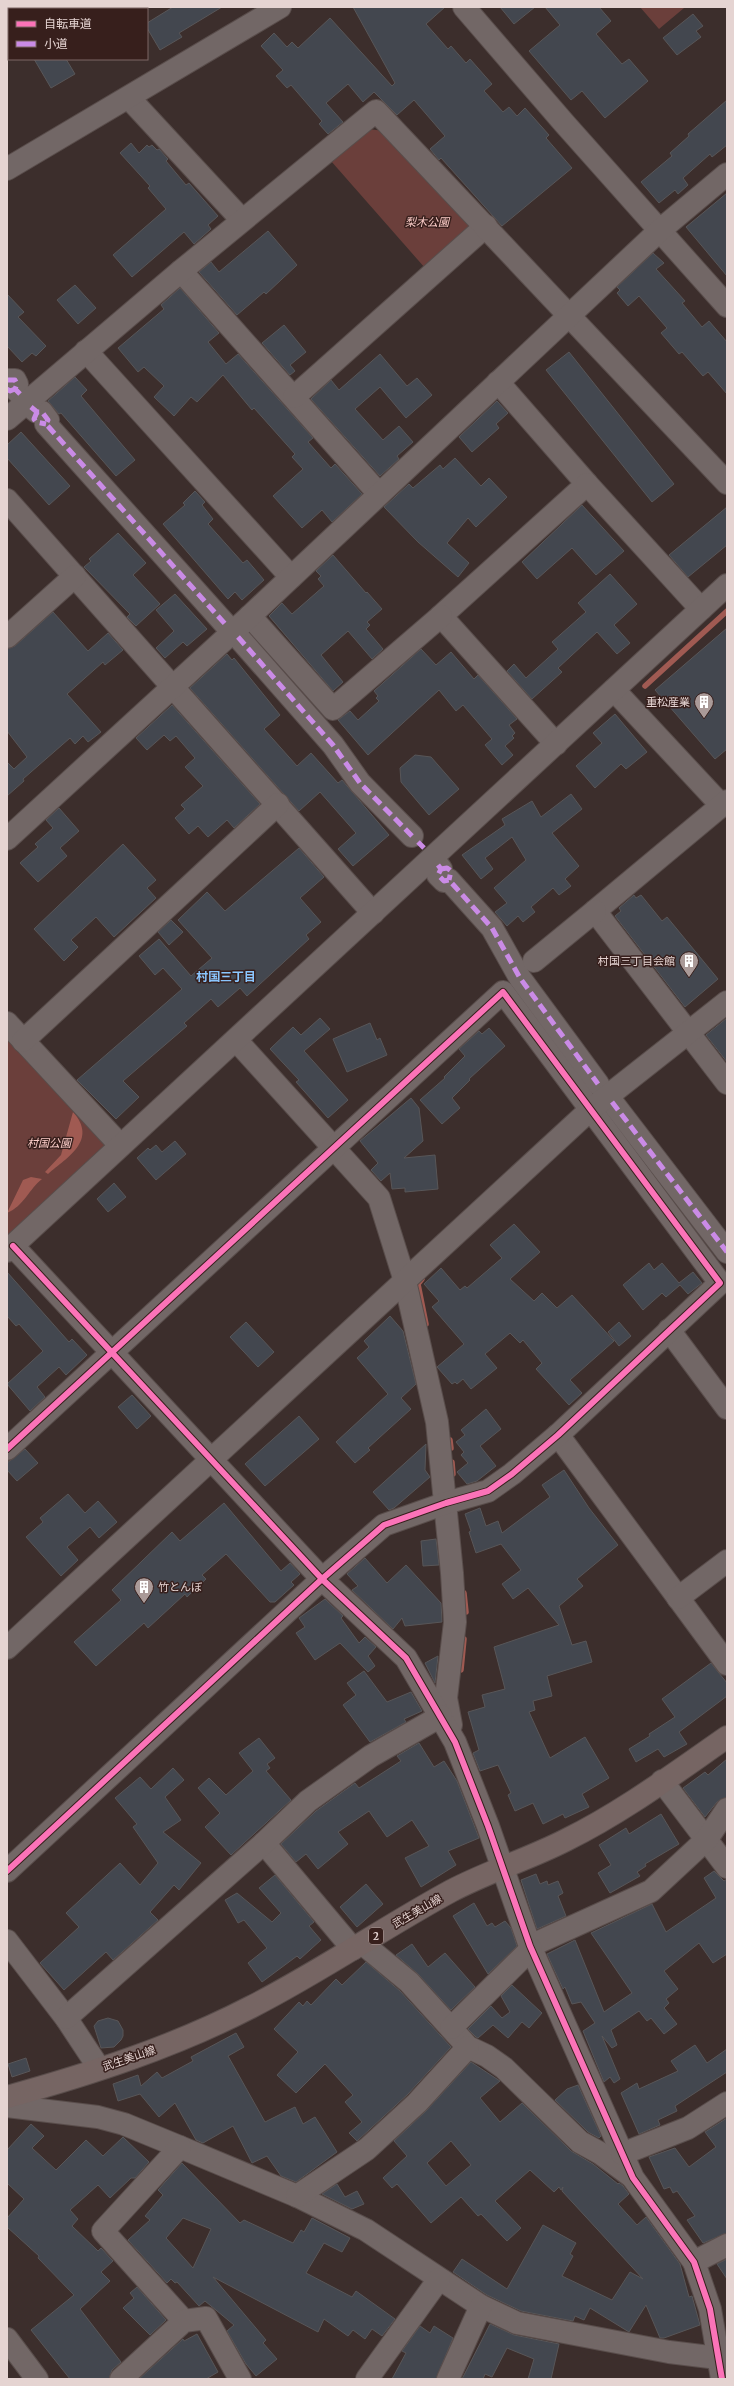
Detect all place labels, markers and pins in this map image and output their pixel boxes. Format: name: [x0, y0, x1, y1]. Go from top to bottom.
building icon: 重松産業: [693, 691, 715, 719]
place label: 重松産業: [646, 695, 690, 709]
building icon: 村国三丁目会館: [678, 950, 700, 978]
place label: 村国三丁目会館: [598, 954, 675, 968]
building icon: 竹とんぼ: [133, 1576, 155, 1604]
place label: 竹とんぼ: [158, 1580, 202, 1594]

